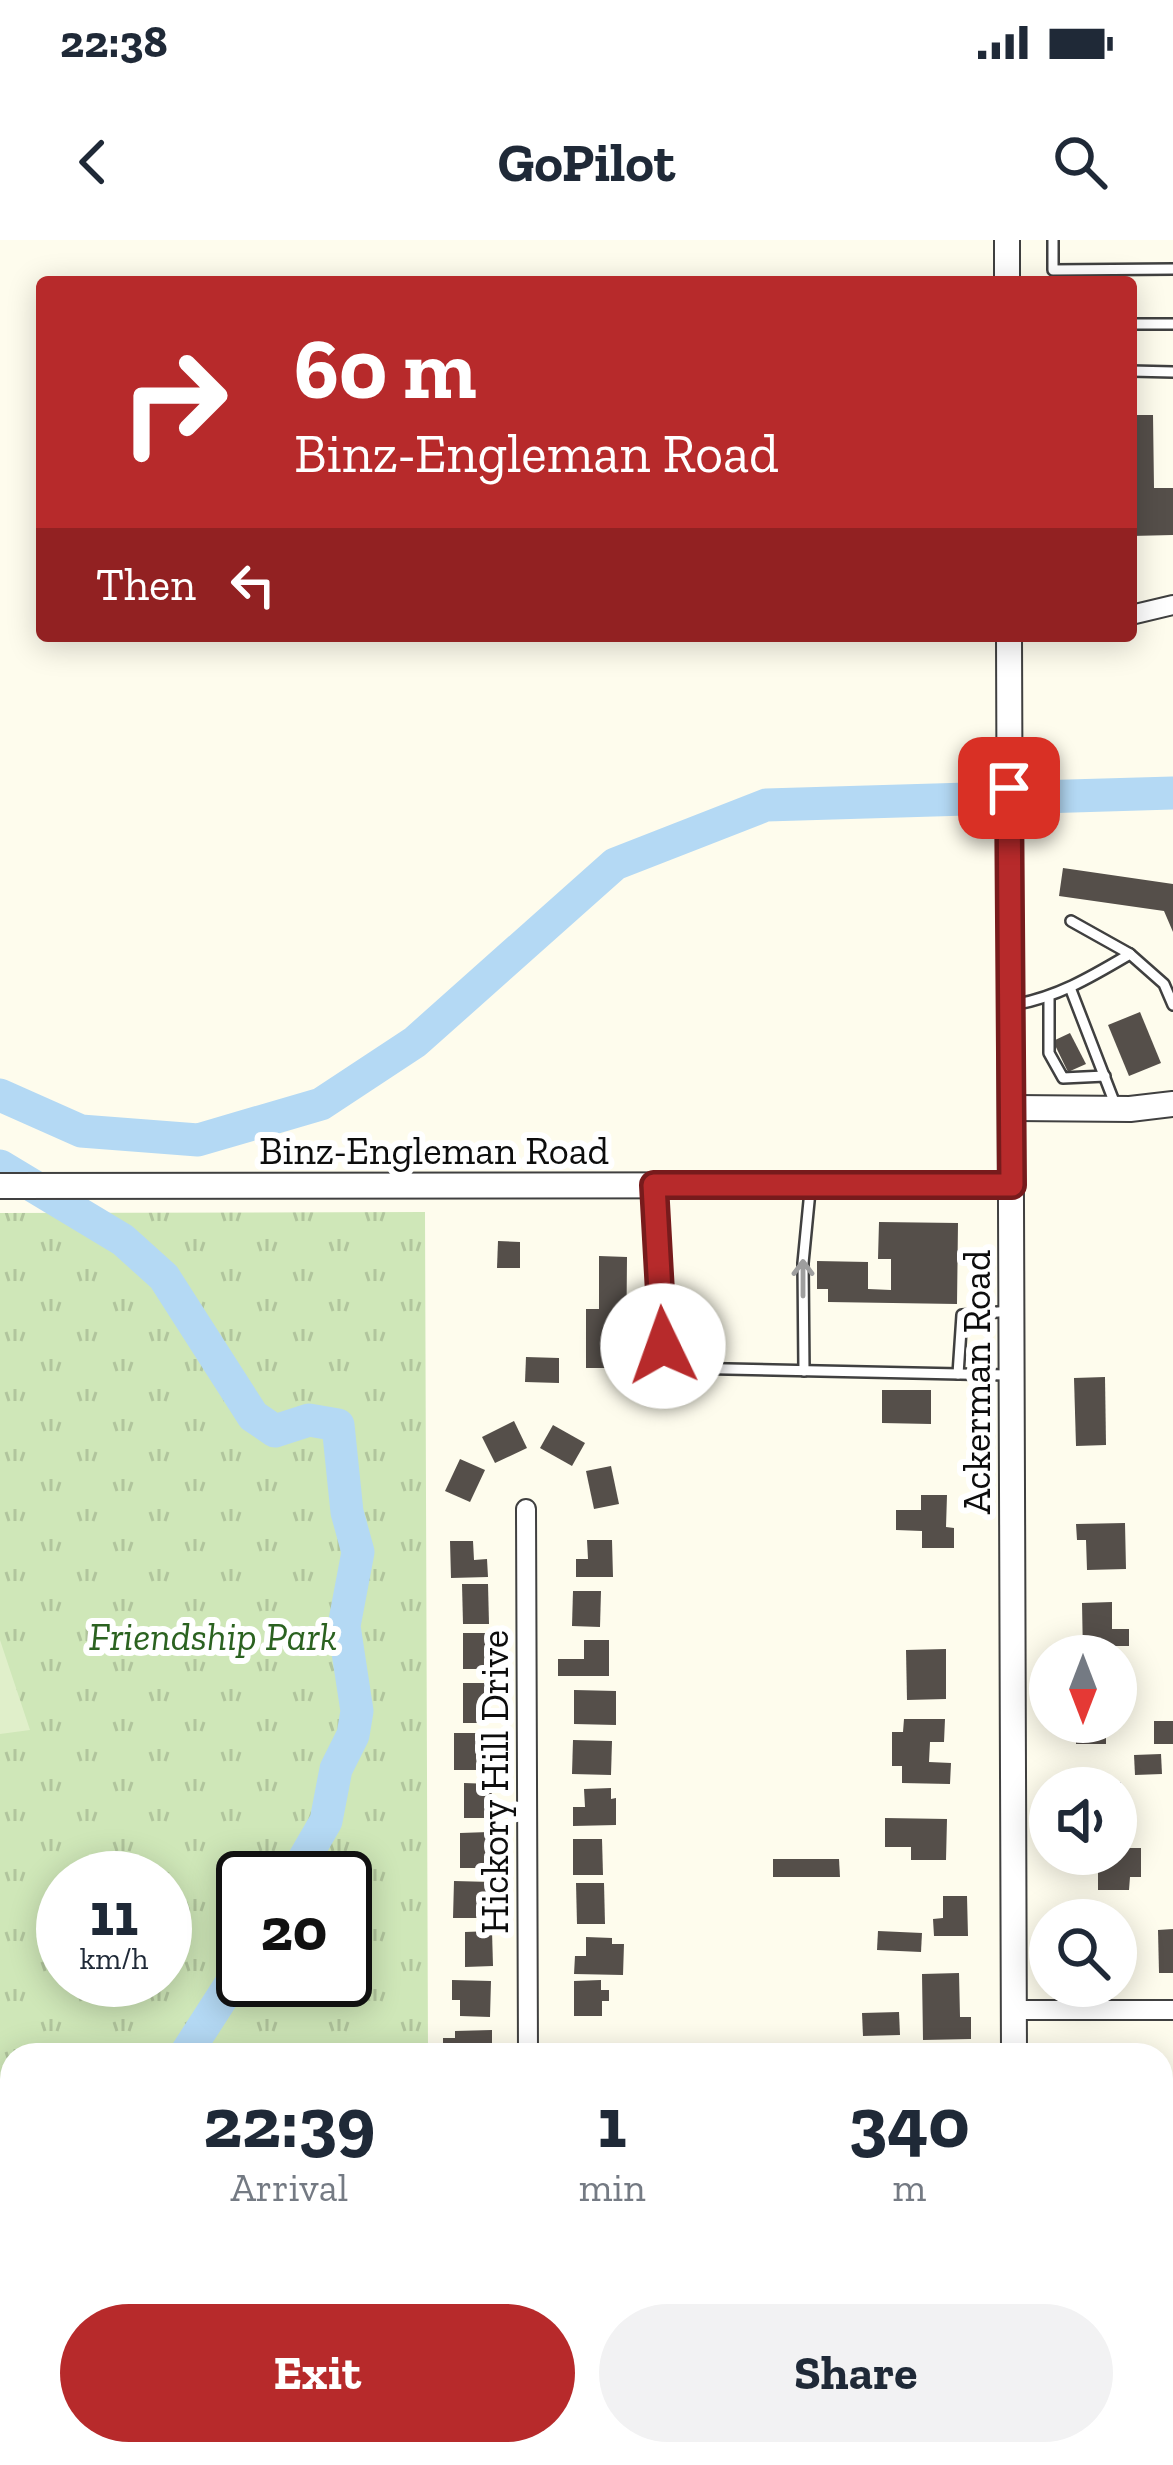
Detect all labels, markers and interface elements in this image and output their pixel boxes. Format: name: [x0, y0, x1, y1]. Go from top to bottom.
text: 22:38: [60, 15, 168, 69]
icon: back: [60, 129, 126, 195]
icon: search: [1047, 129, 1113, 195]
text: GoPilot: [498, 130, 675, 195]
text: 60 m: [294, 319, 477, 420]
icon: right: [96, 324, 252, 480]
text: Binz-Engleman Road: [294, 421, 779, 486]
icon: left: [220, 552, 286, 618]
text: Then: [96, 558, 196, 612]
pin: [958, 737, 1060, 839]
icon: arrive: [976, 755, 1042, 821]
street label: Binz-Engleman Road: [259, 1127, 609, 1174]
street label: Ackerman Road: [953, 1250, 1000, 1514]
one-way arrow: [792, 1259, 814, 1298]
position arrow: [600, 1283, 726, 1409]
park label: Friendship Park: [89, 1613, 337, 1660]
street label: Hickory Hill Drive: [471, 1630, 518, 1934]
north arrow: [1029, 1635, 1137, 1743]
map controls: [1029, 1635, 1137, 2007]
button: sound: [1029, 1767, 1137, 1875]
speed limit sign: 20: [216, 1851, 372, 2007]
text: 11: [90, 1878, 138, 1950]
button: search: [1029, 1899, 1137, 2007]
text: km/h: [80, 1941, 148, 1977]
text: 22:39: [203, 2079, 375, 2165]
text: 1: [598, 2079, 627, 2165]
text: 340: [849, 2079, 970, 2165]
text: Arrival: [231, 2164, 348, 2211]
text: min: [579, 2164, 646, 2211]
text: m: [892, 2164, 926, 2211]
button: Exit: [60, 2304, 575, 2442]
button: Share: [599, 2304, 1113, 2442]

